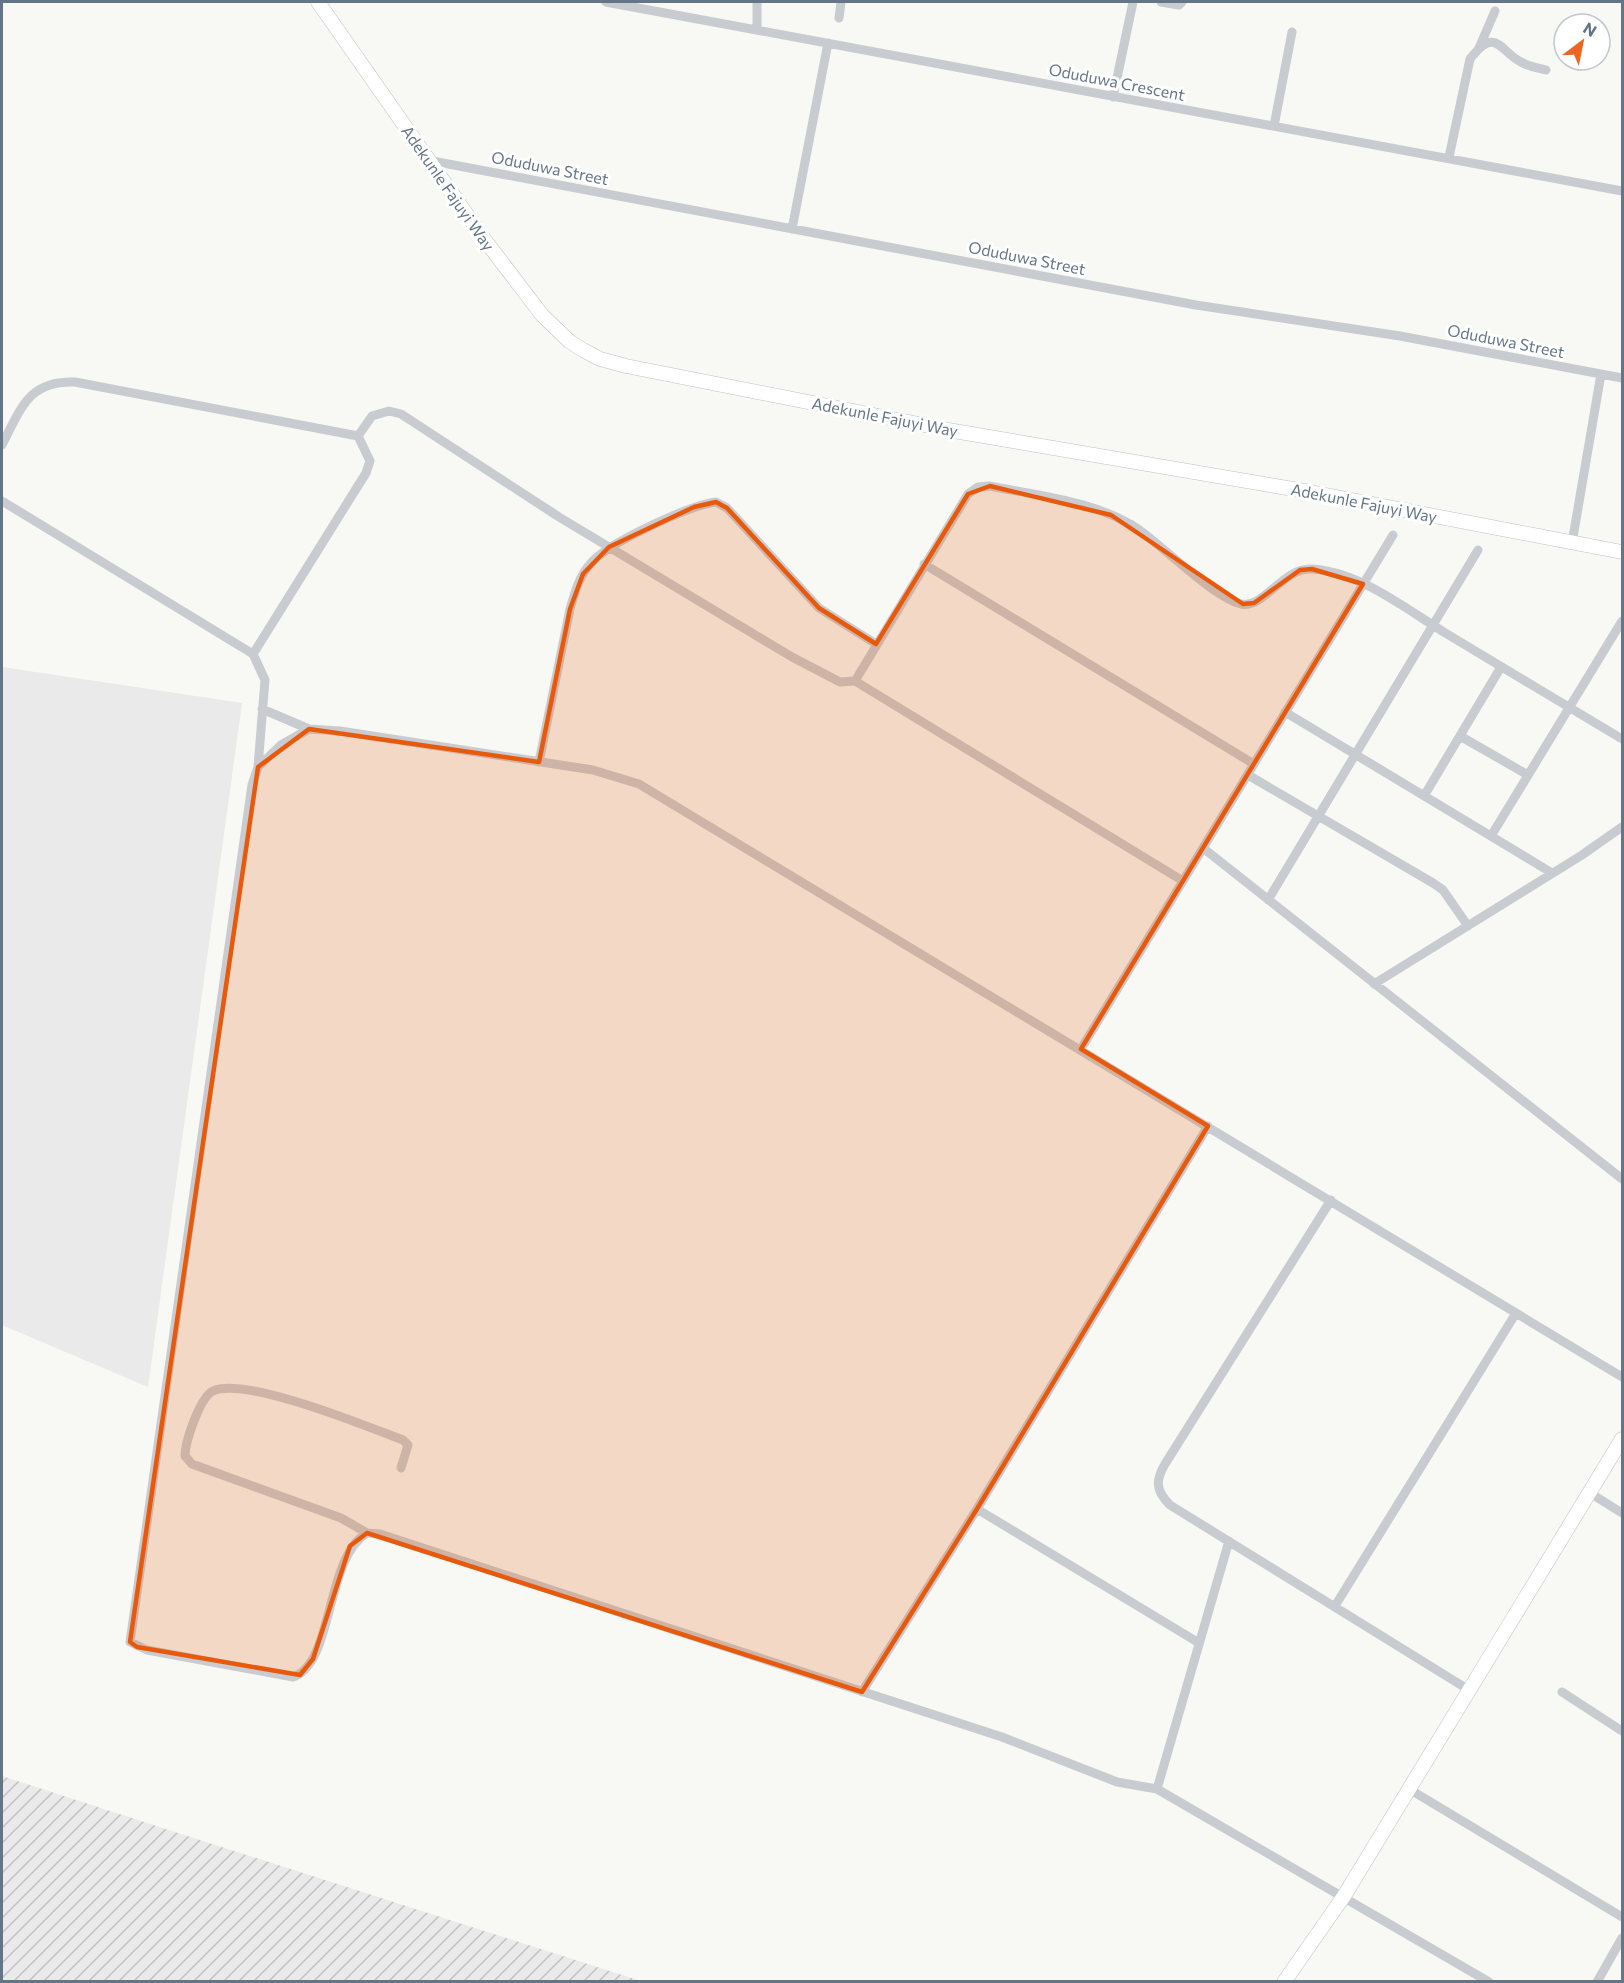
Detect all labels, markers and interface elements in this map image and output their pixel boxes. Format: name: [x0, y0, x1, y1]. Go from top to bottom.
north arrow: [1552, 12, 1612, 72]
text: N: [1580, 18, 1600, 40]
street label: Oduduwa Crescent: [1047, 59, 1187, 104]
street label: Adekunle Fajuyi Way: [398, 122, 499, 254]
street label: Oduduwa Street: [490, 147, 611, 188]
street label: Oduduwa Street: [967, 237, 1088, 278]
street label: Oduduwa Street: [1446, 320, 1567, 361]
street label: Adekunle Fajuyi Way: [810, 393, 960, 440]
street label: Adekunle Fajuyi Way: [1289, 479, 1439, 526]

